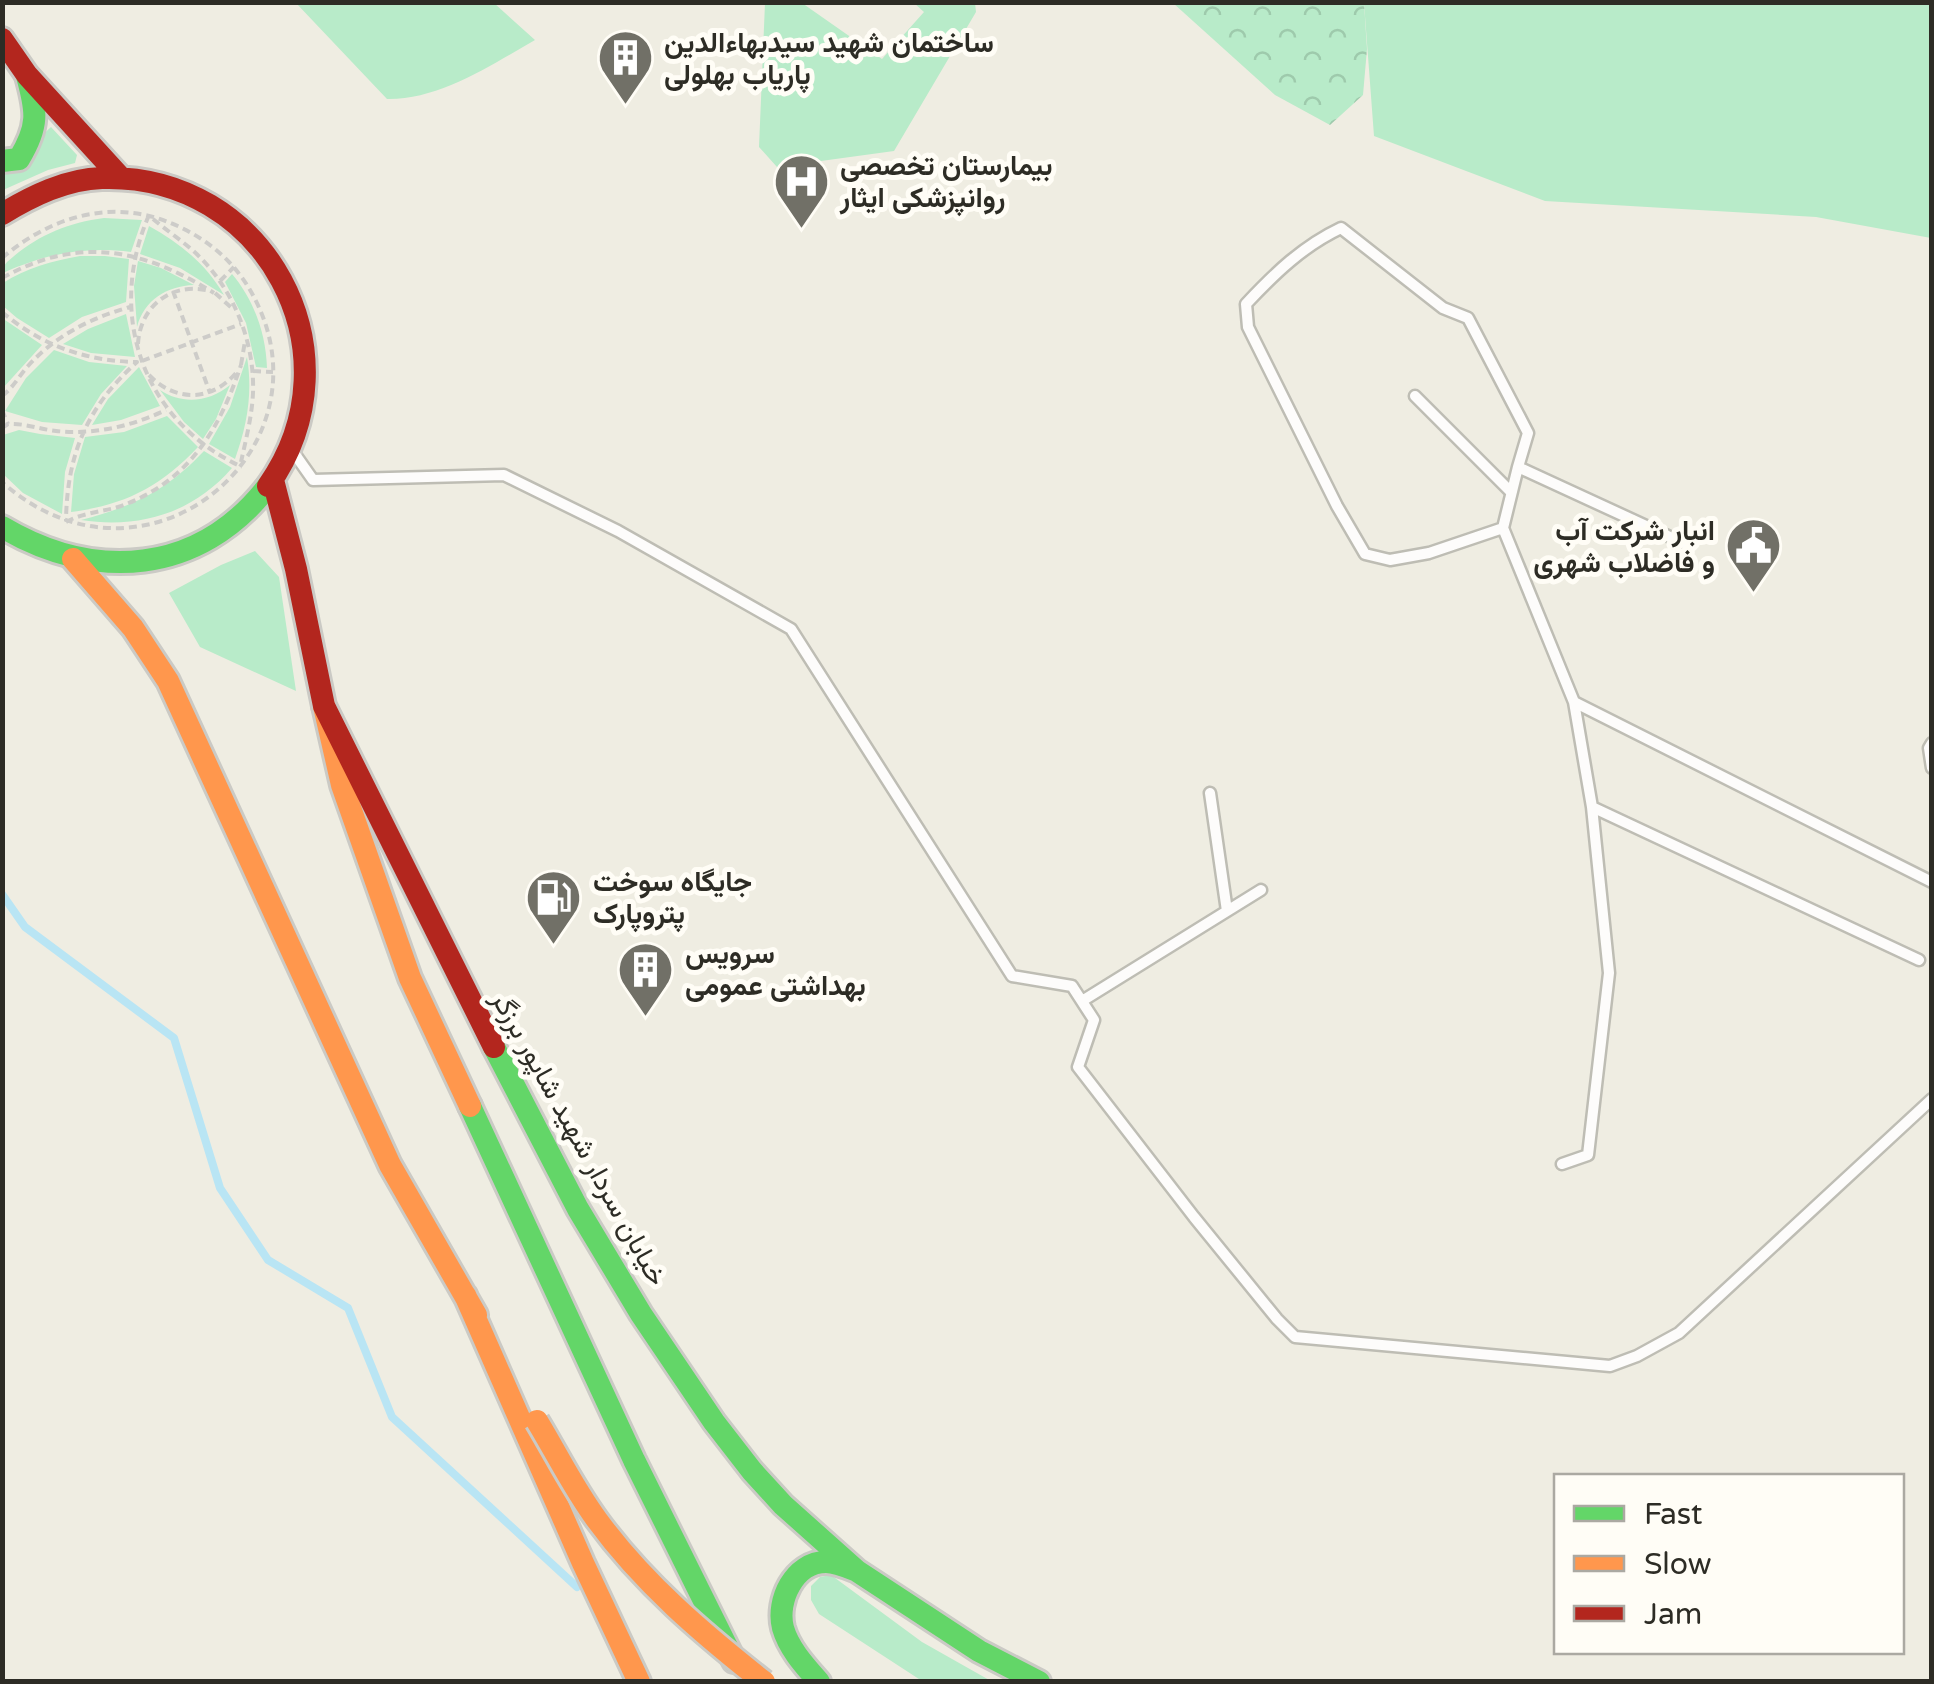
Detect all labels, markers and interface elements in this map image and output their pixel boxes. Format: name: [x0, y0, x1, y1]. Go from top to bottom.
place label: ساختمان شهید سیدبهاءالدین پاریاب بهلولی: [664, 26, 994, 94]
building icon: ساختمان شهید سیدبهاءالدین پاریاب بهلولی: [595, 28, 655, 107]
place label: بیمارستان تخصصی روانپزشکی ایثار: [839, 149, 1052, 217]
hospital icon: بیمارستان تخصصی روانپزشکی ایثار: [771, 151, 831, 230]
place label: انبار شرکت آب و فاضلاب شهری: [1533, 514, 1715, 580]
public building icon: انبار شرکت آب و فاضلاب شهری: [1724, 516, 1784, 595]
place label: جایگاه سوخت پتروپارک: [593, 865, 752, 933]
fuel station icon: جایگاه سوخت پتروپارک: [524, 867, 584, 946]
place label: سرویس بهداشتی عمومی: [685, 937, 866, 1003]
building icon: سرویس بهداشتی عمومی: [616, 939, 676, 1018]
street label: خیابان سردار شهید شاپور برزگر: [482, 984, 674, 1292]
legend: [1554, 1474, 1904, 1654]
text: Fast: [1644, 1496, 1703, 1533]
text: Slow: [1644, 1546, 1712, 1583]
text: Jam: [1644, 1596, 1702, 1633]

